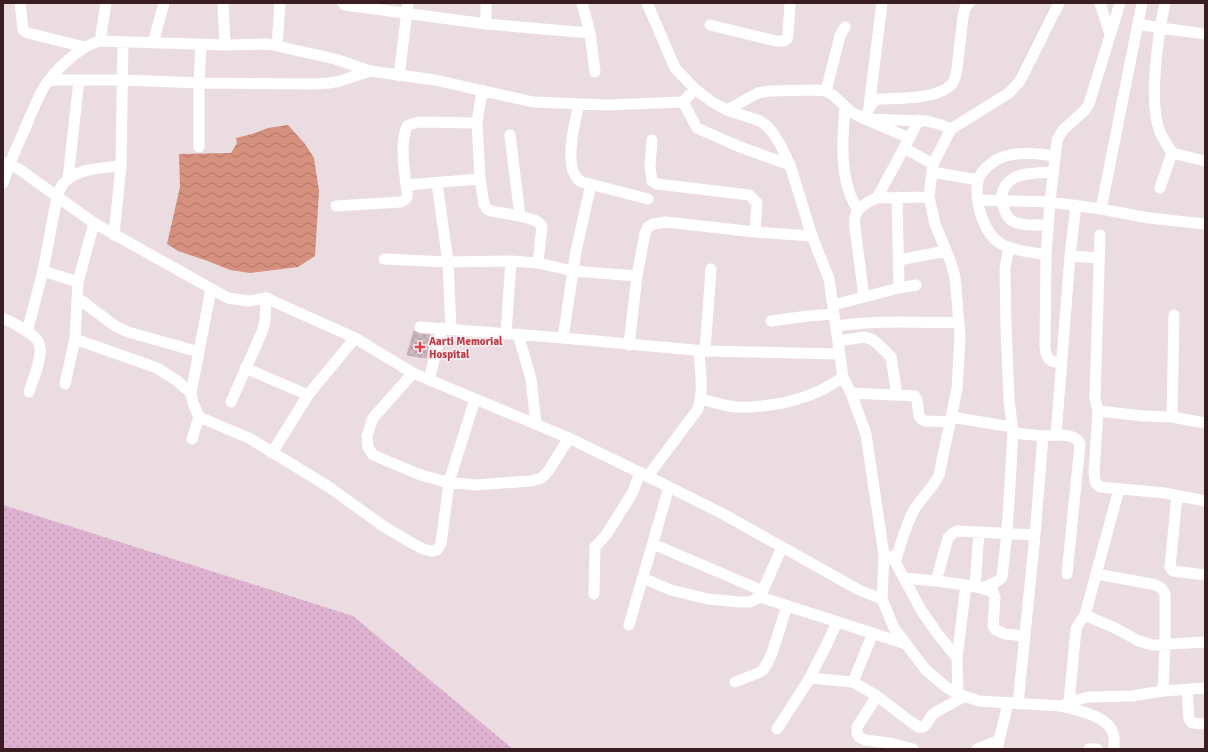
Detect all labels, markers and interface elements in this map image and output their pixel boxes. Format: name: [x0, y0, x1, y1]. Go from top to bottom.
place label: Aarti Memorial Hospital: [429, 335, 503, 361]
marker: Aarti Memorial Hospital: [414, 341, 426, 353]

